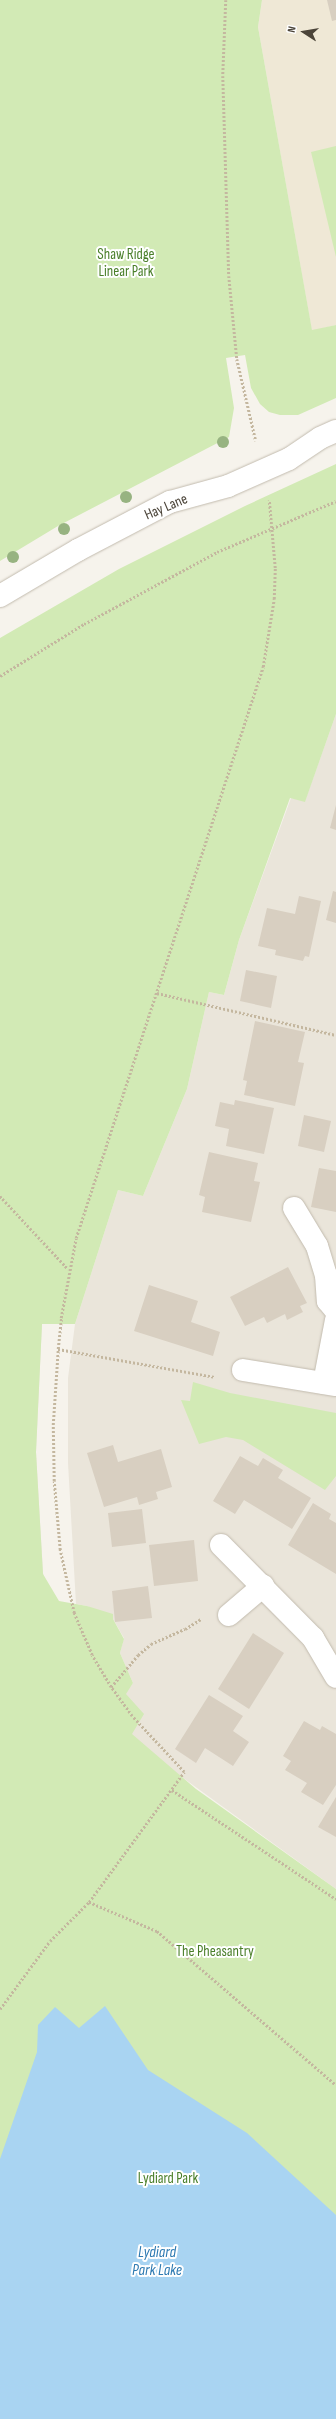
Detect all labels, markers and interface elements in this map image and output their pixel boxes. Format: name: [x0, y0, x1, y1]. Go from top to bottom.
north arrow: [284, 12, 324, 52]
text: N: [285, 25, 299, 34]
park label: Shaw Ridge Linear Park: [97, 245, 155, 280]
street label: Hay Lane: [142, 490, 190, 524]
park label: The Pheasantry: [176, 1943, 254, 1961]
park label: Lydiard Park: [138, 2170, 198, 2188]
water label: Lydiard Park Lake: [132, 2243, 182, 2281]

